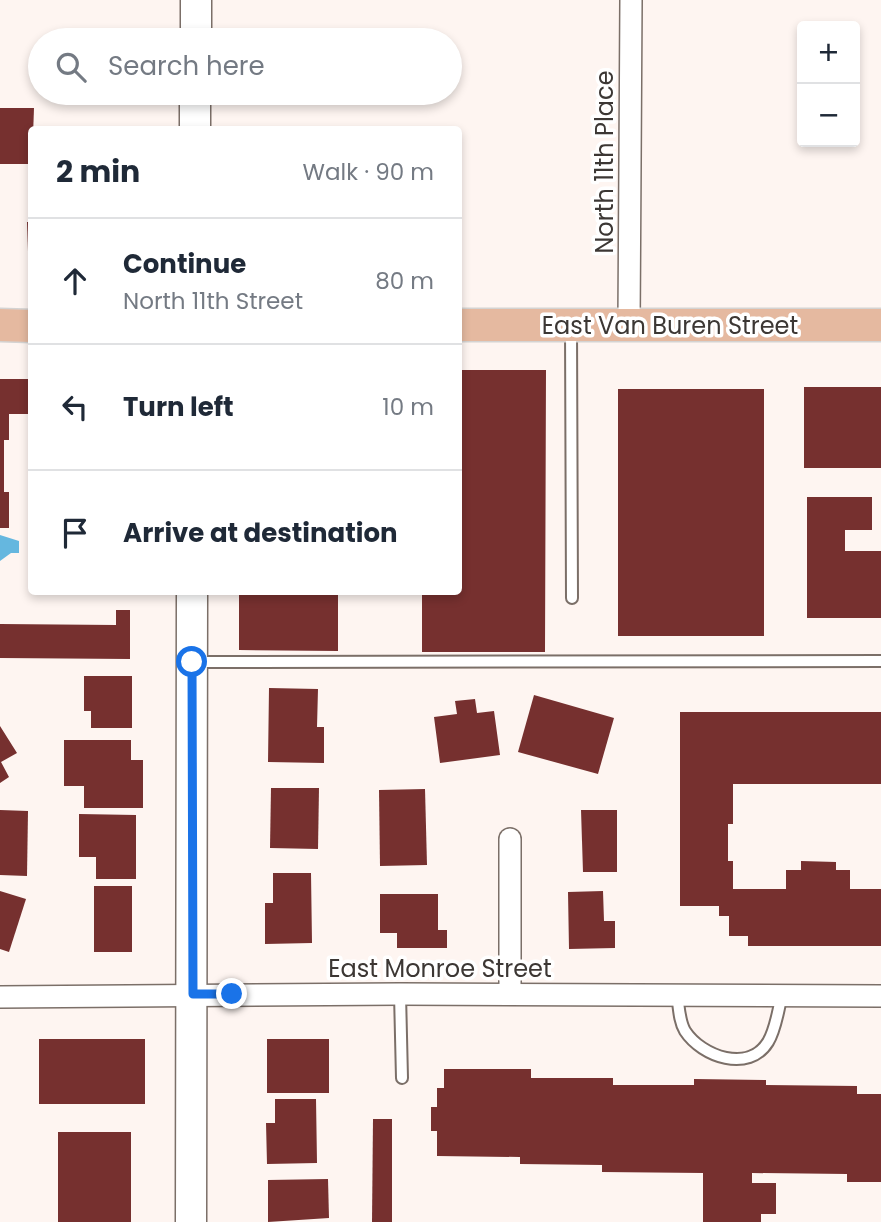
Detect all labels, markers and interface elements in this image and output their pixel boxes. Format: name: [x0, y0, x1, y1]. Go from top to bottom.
map controls: [797, 21, 860, 147]
button: +: [797, 21, 860, 84]
search box: [28, 28, 462, 105]
icon: search: [52, 48, 90, 86]
text: Search here: [108, 48, 265, 84]
street label: North 11th Place: [588, 70, 621, 254]
button: −: [797, 84, 860, 147]
text: 2 min: [56, 150, 140, 193]
text: Walk · 90 m: [303, 156, 434, 188]
text: Continue: [123, 246, 246, 282]
icon: ahead: [56, 262, 94, 300]
text: 80 m: [375, 265, 434, 297]
text: North 11th Street: [123, 285, 303, 317]
street label: East Van Buren Street: [542, 309, 798, 342]
icon: left: [56, 388, 94, 426]
text: Turn left: [123, 389, 234, 425]
text: 10 m: [382, 391, 434, 423]
icon: arrive: [56, 514, 94, 552]
text: Arrive at destination: [123, 515, 398, 551]
route start: [176, 646, 207, 677]
street label: East Monroe Street: [328, 952, 552, 985]
route end: [216, 978, 247, 1009]

